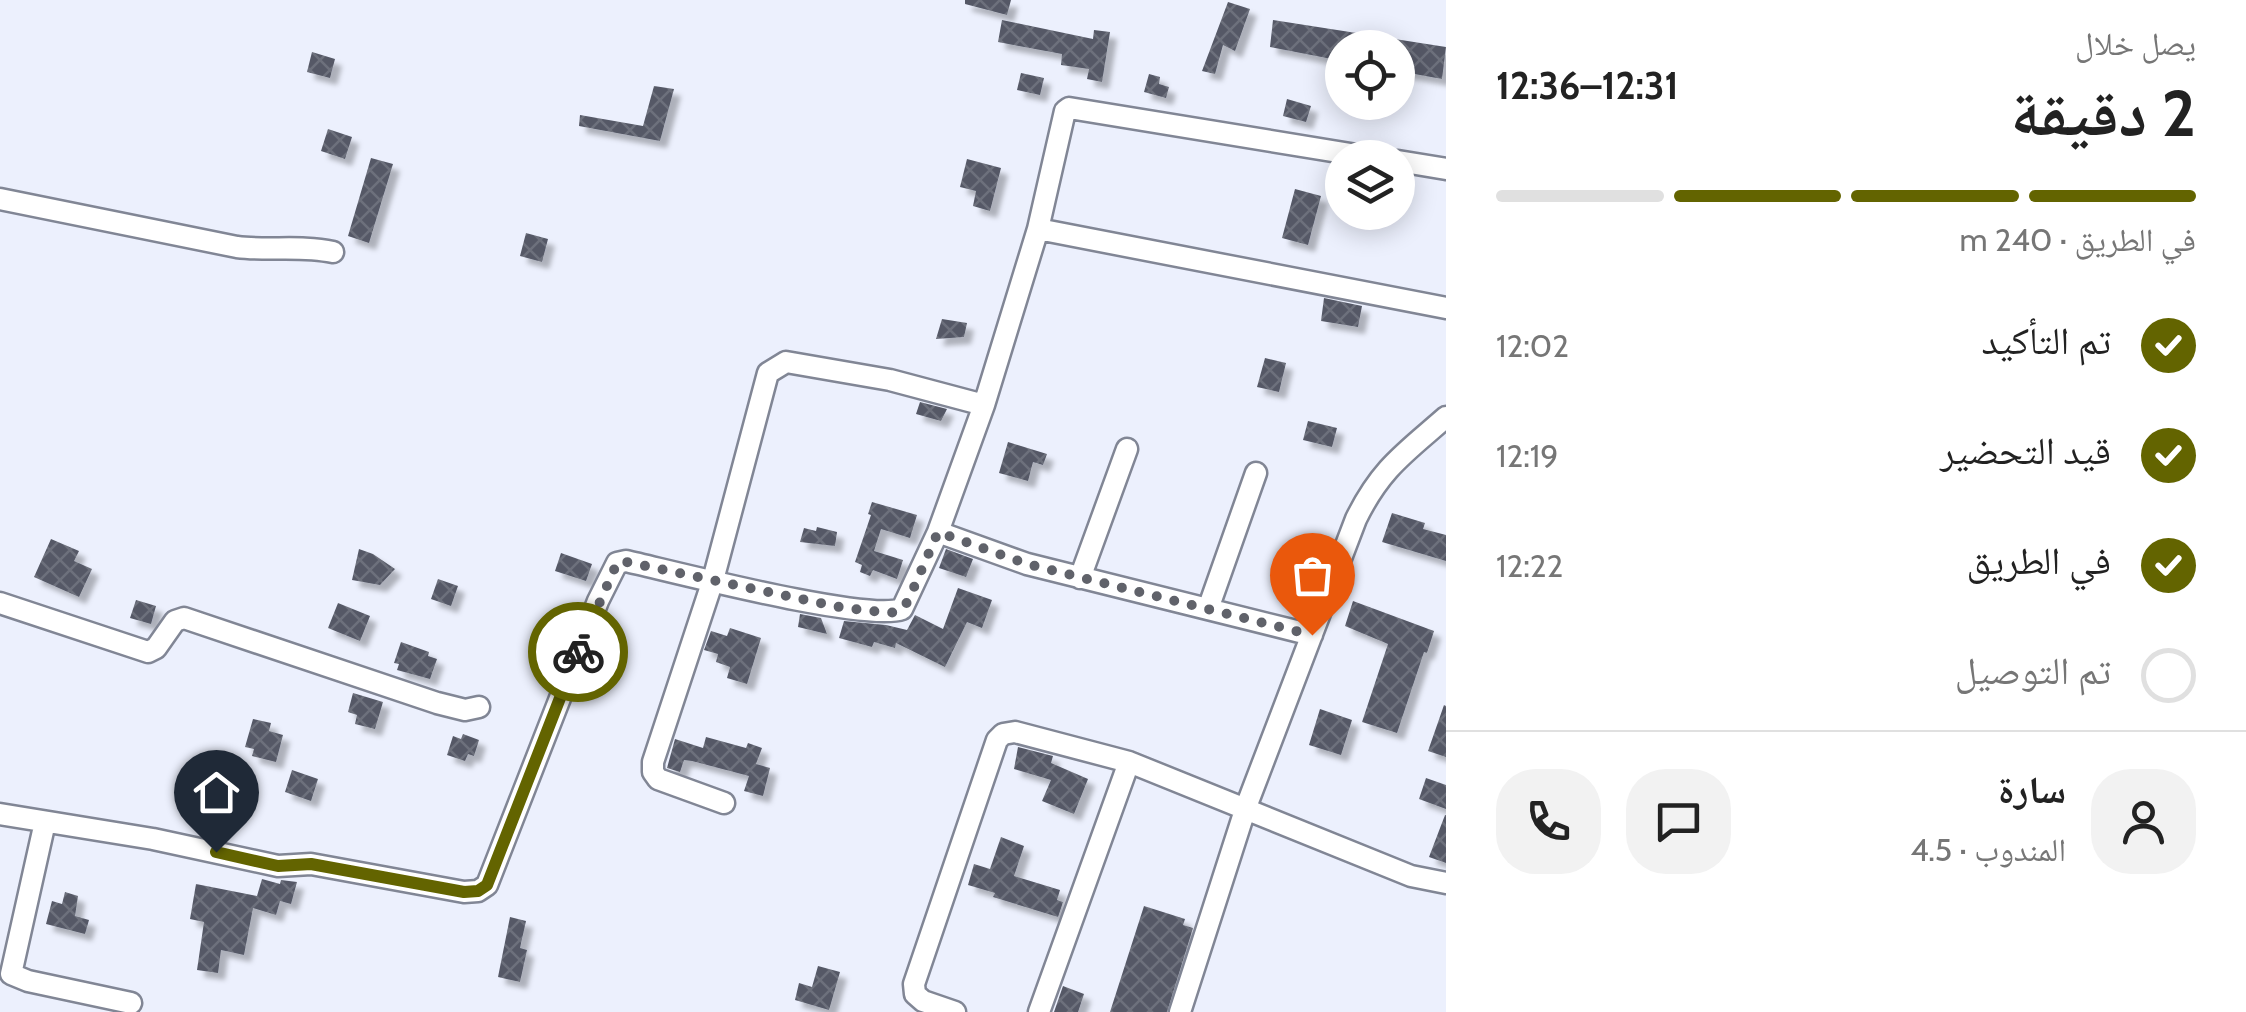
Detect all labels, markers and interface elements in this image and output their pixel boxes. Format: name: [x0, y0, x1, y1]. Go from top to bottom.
text: يصل خلال: [2075, 24, 2196, 63]
map controls: [1325, 30, 1415, 230]
button: locate: [1325, 30, 1415, 120]
text: 12:31–12:36: [1496, 62, 1679, 109]
text: 2 دقيقة: [2010, 73, 2196, 152]
button: layers: [1325, 140, 1415, 230]
text: في الطريق · 240 m: [1959, 220, 2196, 259]
text: تم التأكيد: [1981, 317, 2111, 364]
icon: check: [2141, 318, 2196, 373]
text: 12:02: [1496, 326, 1569, 365]
text: قيد التحضير: [1940, 427, 2111, 474]
icon: check: [2141, 428, 2196, 483]
text: 12:19: [1496, 436, 1558, 475]
pin: [1270, 533, 1355, 636]
text: في الطريق: [1967, 537, 2111, 584]
icon: check: [2141, 538, 2196, 593]
text: 12:22: [1496, 546, 1563, 585]
icon: bag: [1285, 548, 1340, 603]
courier: [528, 602, 628, 702]
icon: bike: [551, 625, 606, 680]
text: تم التوصيل: [1955, 647, 2111, 694]
pin: [174, 750, 259, 853]
icon: home: [189, 765, 244, 820]
text: سارة: [1998, 766, 2066, 813]
button: phone: [1496, 769, 1601, 874]
button: chat: [1626, 769, 1731, 874]
button: person: [2091, 769, 2196, 874]
text: المندوب · 4.5: [1910, 830, 2066, 869]

